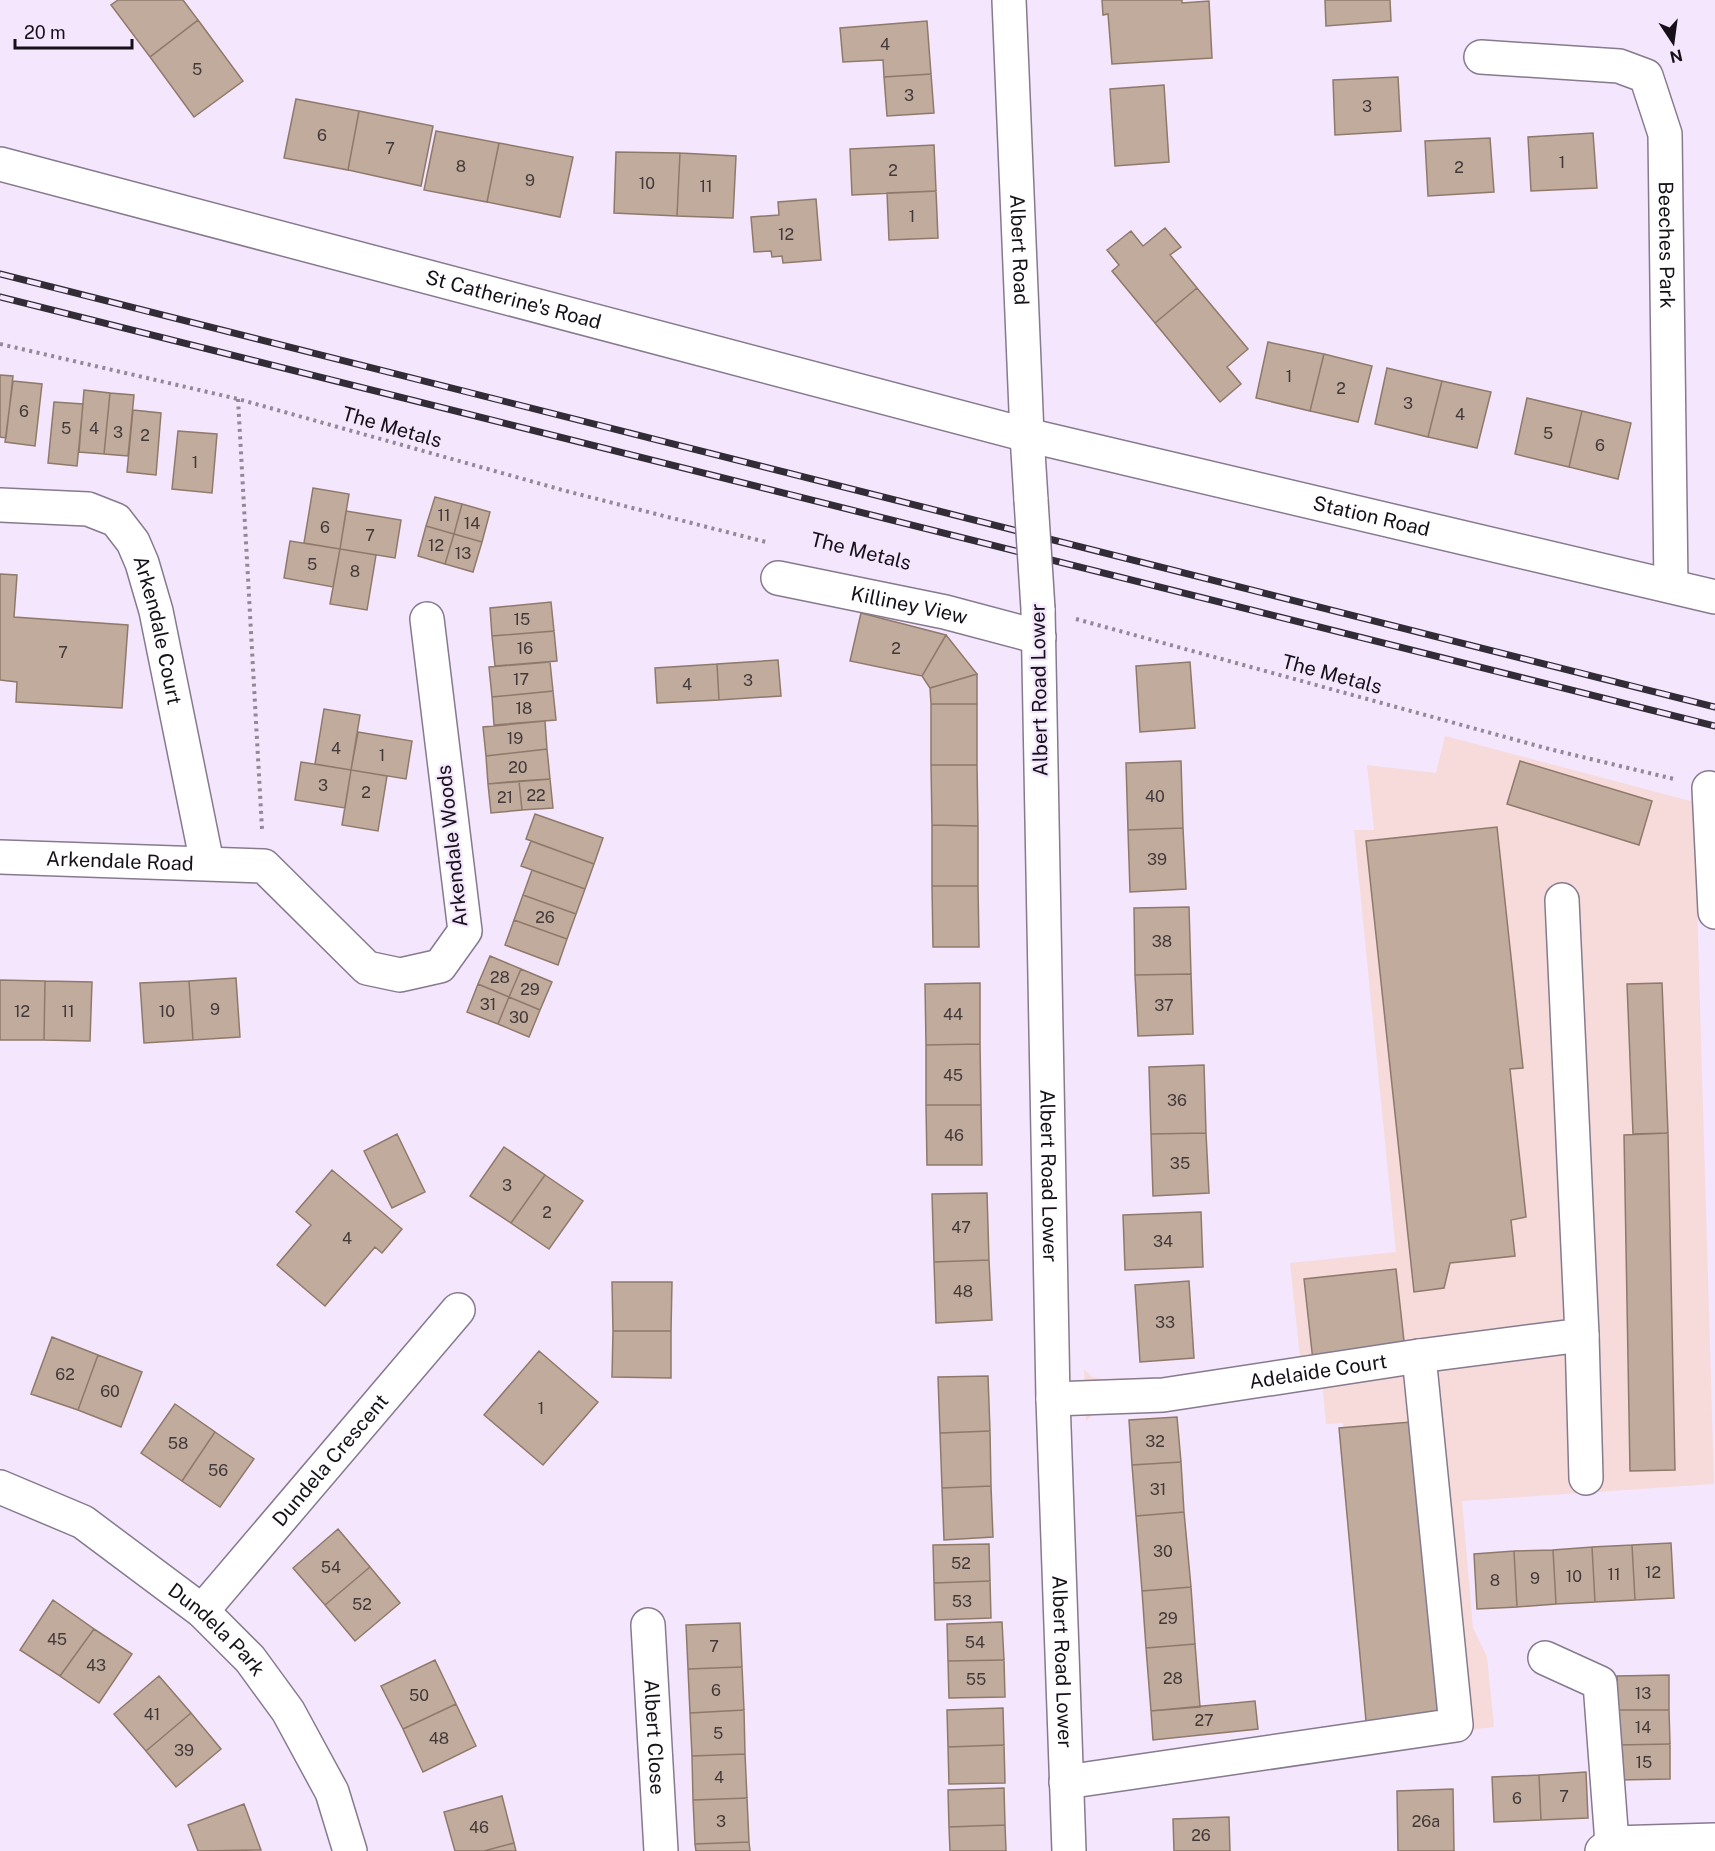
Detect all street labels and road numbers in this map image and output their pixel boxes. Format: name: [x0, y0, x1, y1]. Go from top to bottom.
street label: Beeches Park: [1654, 181, 1679, 309]
street label: Albert Road: [1005, 194, 1034, 306]
street label: St Catherine's Road: [423, 265, 604, 334]
street label: The Metals: [339, 401, 445, 453]
street label: Station Road: [1311, 491, 1432, 541]
street label: The Metals: [808, 527, 914, 575]
street label: Arkendale Court: [129, 553, 187, 707]
street label: Killiney View: [849, 581, 971, 630]
street label: Albert Road Lower: [1025, 603, 1053, 777]
street label: The Metals: [1279, 649, 1385, 699]
street label: Arkendale Woods: [432, 764, 472, 928]
street label: Arkendale Road: [46, 847, 194, 876]
street label: Albert Road Lower: [1035, 1089, 1062, 1263]
street label: Adelaide Court: [1247, 1349, 1389, 1394]
street label: Dundela Crescent: [267, 1389, 393, 1531]
street label: Albert Road Lower: [1047, 1575, 1077, 1749]
street label: Dundela Park: [163, 1578, 270, 1681]
street label: Albert Close: [639, 1678, 670, 1795]

